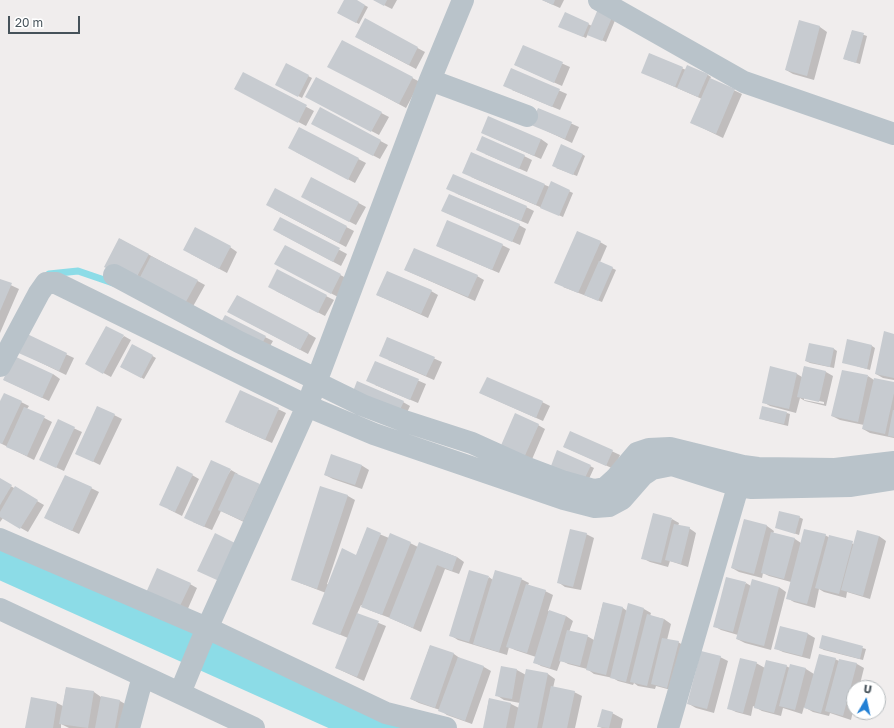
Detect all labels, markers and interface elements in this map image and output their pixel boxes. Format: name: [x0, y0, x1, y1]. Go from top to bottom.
scale bar: [10, 8, 82, 34]
text: 20 m: [15, 15, 43, 30]
north arrow: [846, 680, 886, 720]
text: U: [863, 682, 873, 696]

